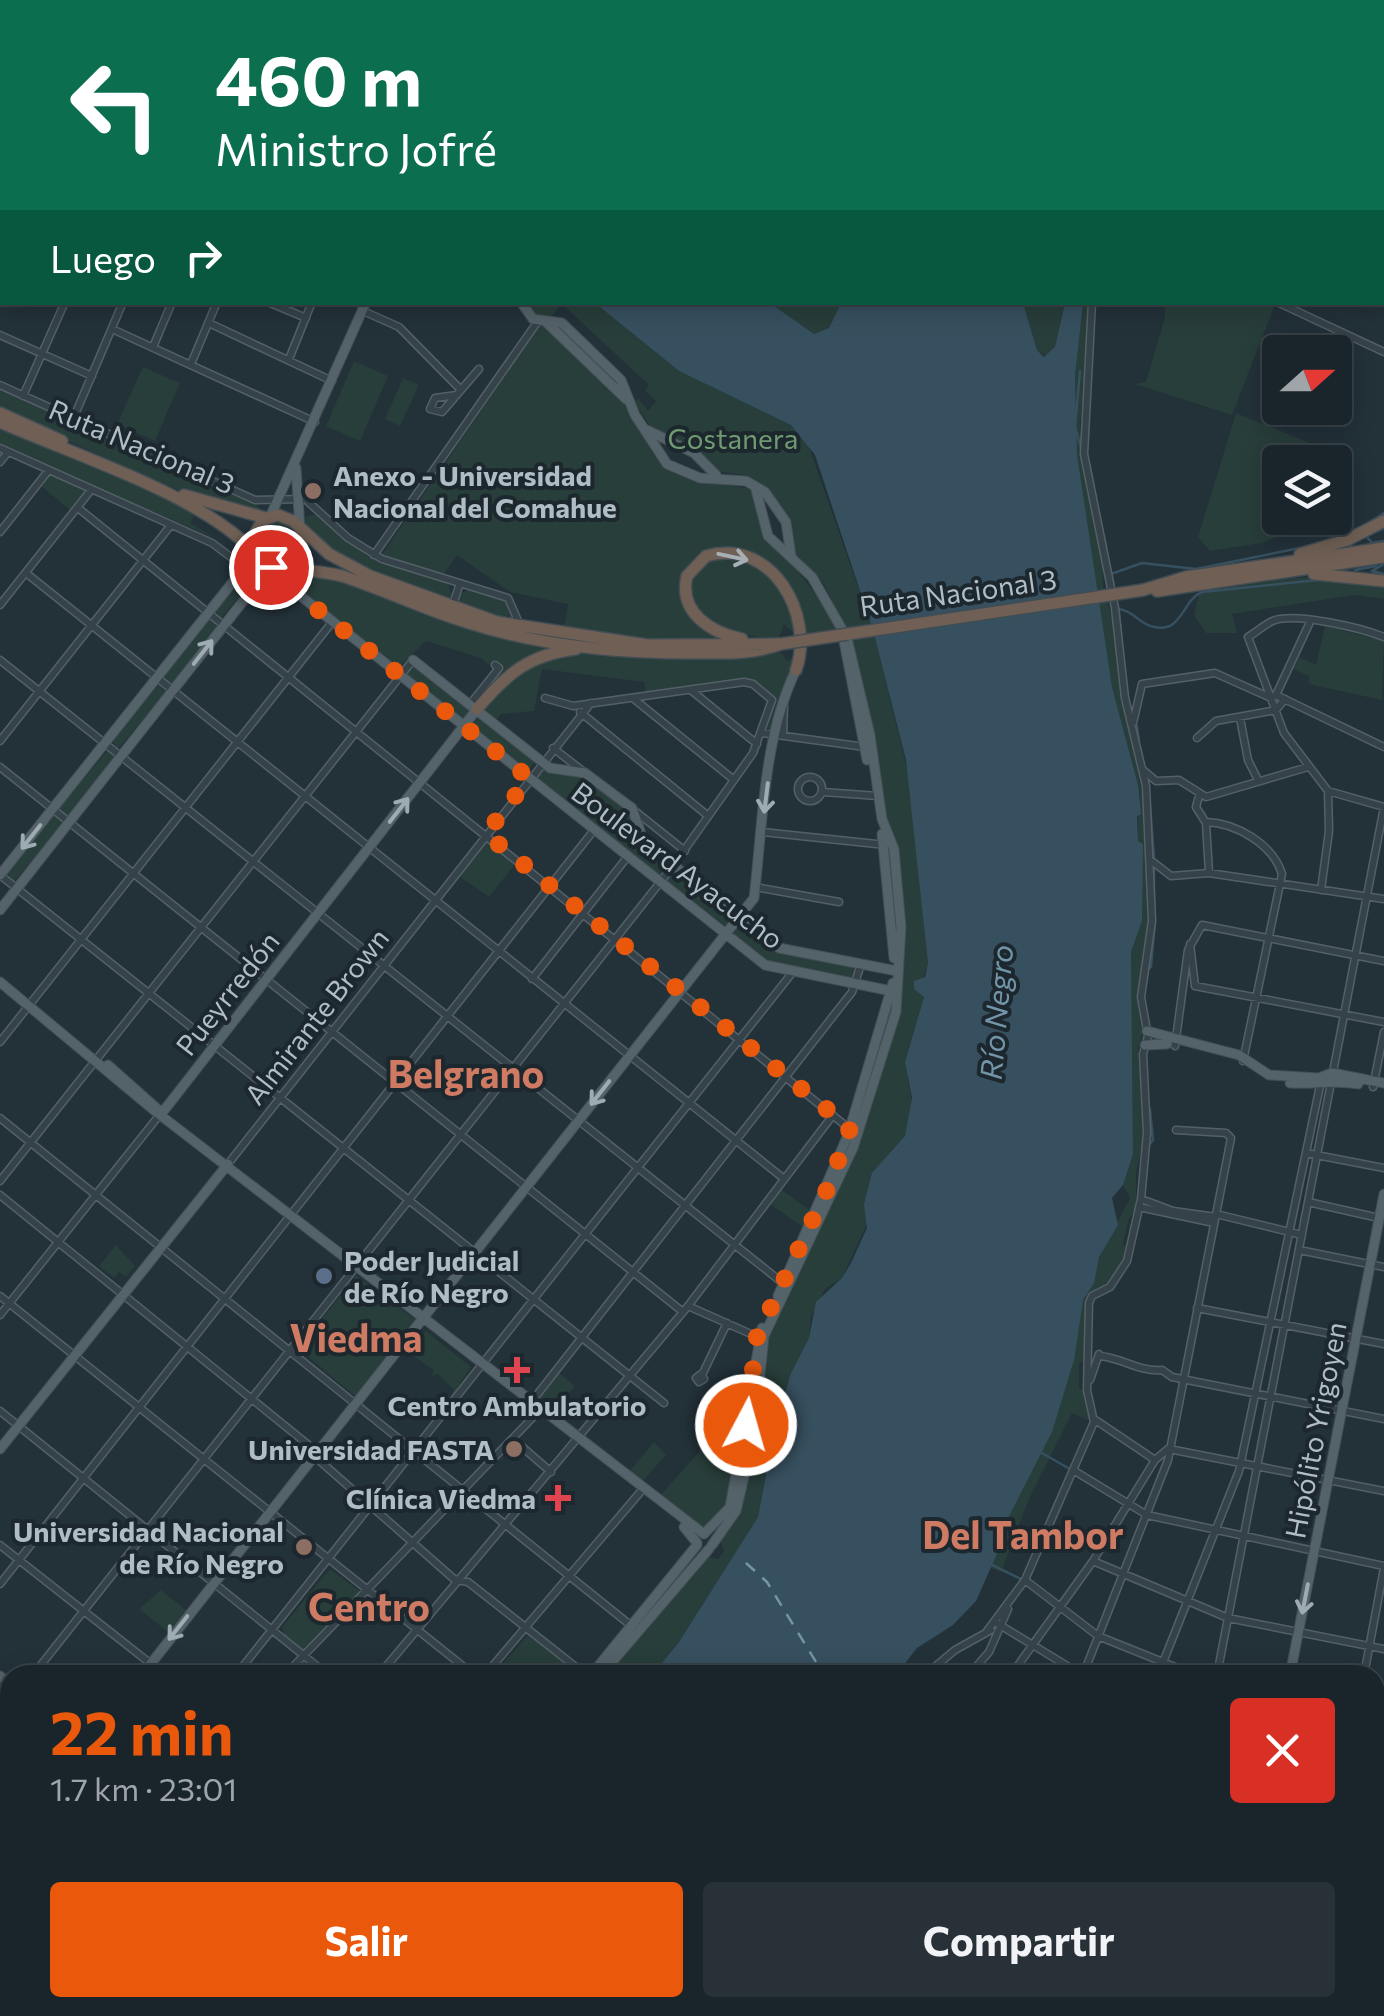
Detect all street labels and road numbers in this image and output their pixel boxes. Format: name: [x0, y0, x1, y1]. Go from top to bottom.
street label: Ruta Nacional 3: [44, 392, 240, 500]
street label: Ruta Nacional 3: [857, 561, 1059, 623]
street label: Boulevard Ayacucho: [565, 774, 791, 956]
street label: Almirante Brown: [237, 921, 395, 1111]
street label: Pueyrredón: [168, 924, 286, 1062]
street label: Hipólito Yrigoyen: [1277, 1319, 1353, 1541]

